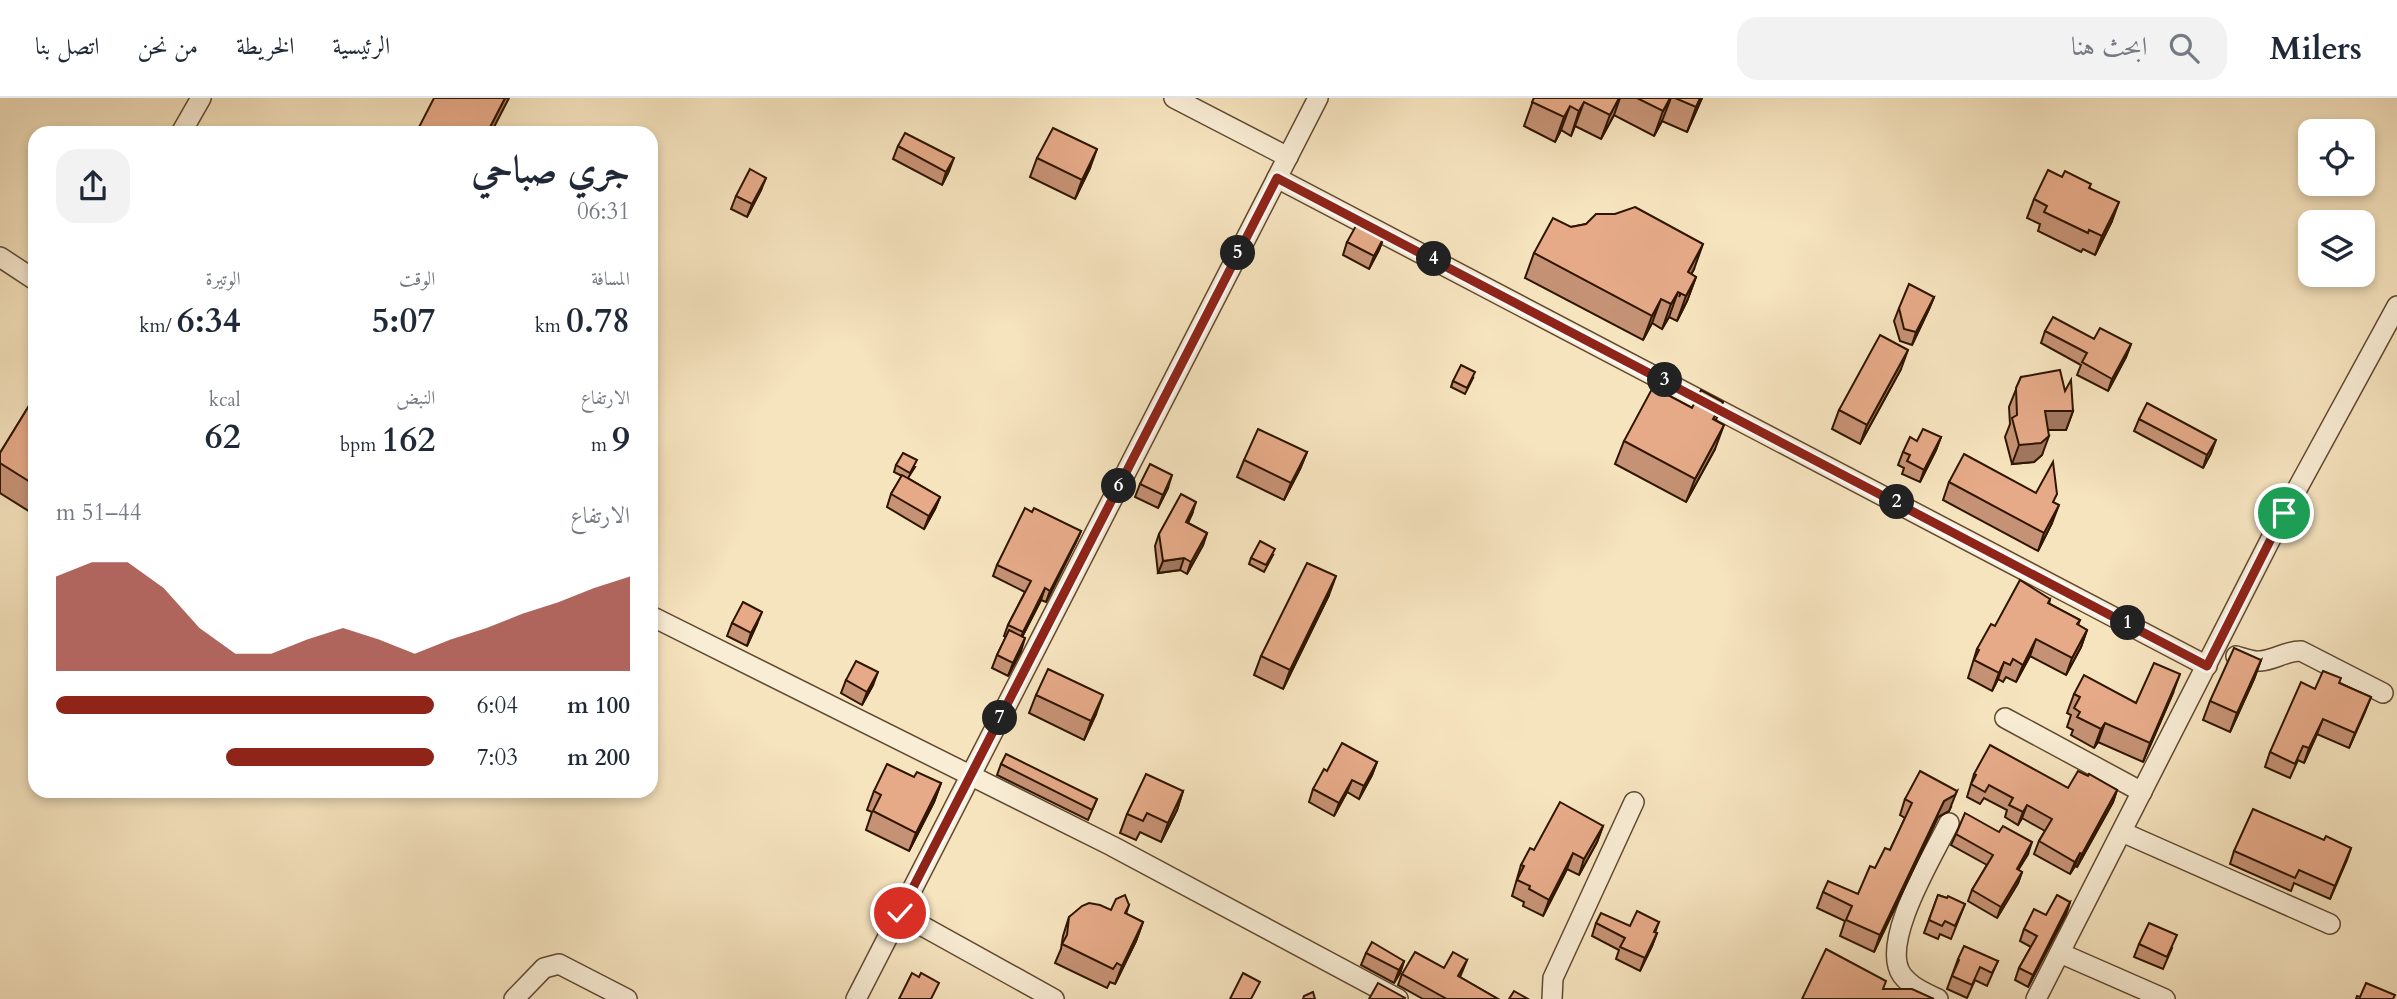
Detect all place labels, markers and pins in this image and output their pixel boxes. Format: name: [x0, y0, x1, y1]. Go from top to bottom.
pin: 5: [1220, 236, 1256, 270]
pin: 4: [1416, 242, 1452, 276]
pin: 3: [1648, 362, 1682, 398]
pin: 6: [1102, 468, 1136, 504]
pin: [2254, 483, 2314, 543]
pin: 2: [1880, 484, 1914, 520]
pin: 1: [2110, 606, 2146, 640]
pin: 7: [982, 700, 1018, 736]
pin: [870, 883, 930, 943]

